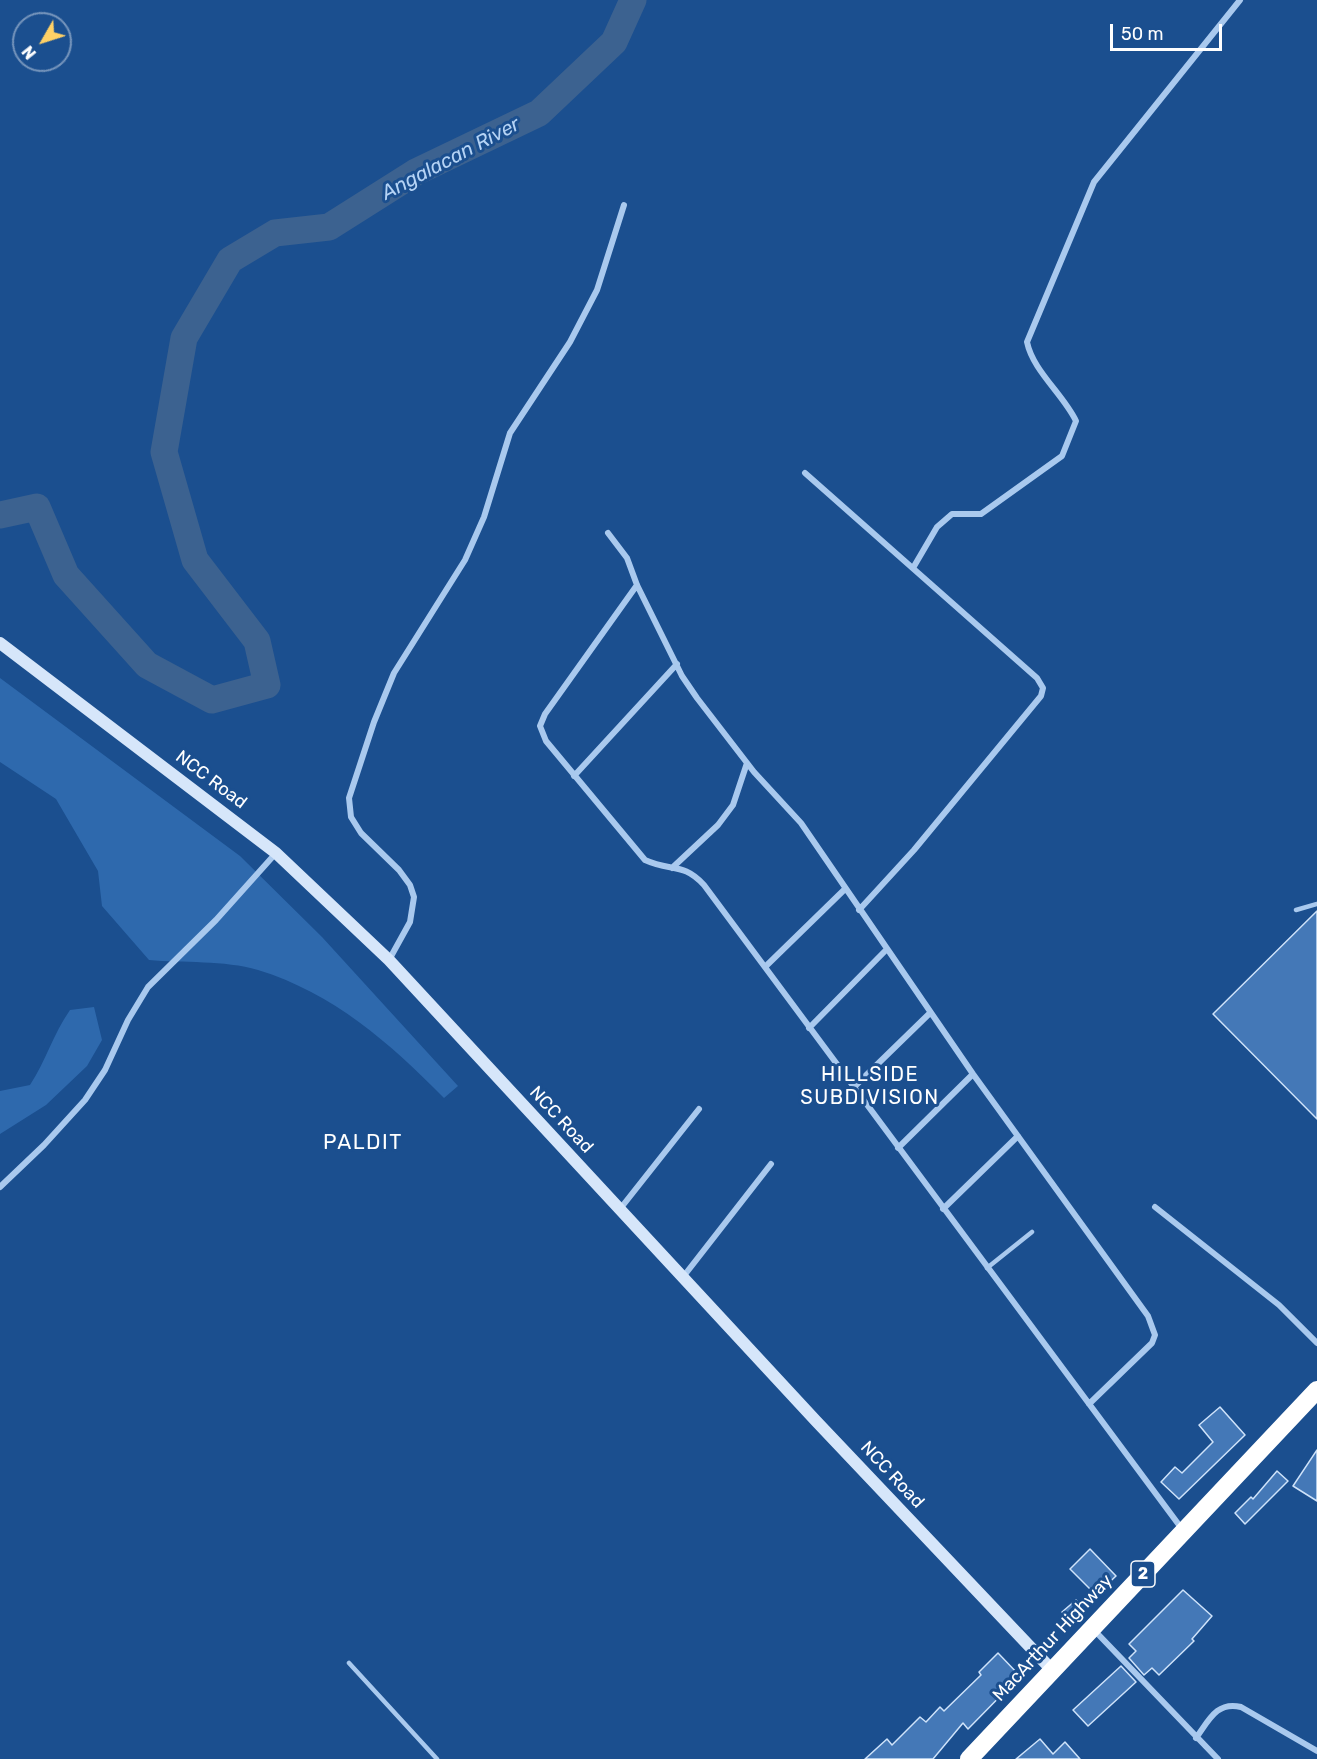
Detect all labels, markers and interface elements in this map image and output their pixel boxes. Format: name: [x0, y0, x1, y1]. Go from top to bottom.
north arrow: [12, 12, 72, 72]
scale bar: [1113, 12, 1226, 50]
text: 50 m: [1121, 23, 1164, 45]
text: N: [18, 42, 40, 63]
water label: Angalacan River: [378, 112, 524, 206]
street label: NCC Road: [171, 746, 251, 814]
district label: HILLSIDE SUBDIVISION: [800, 1063, 940, 1110]
street label: NCC Road: [525, 1082, 597, 1158]
district label: PALDIT: [323, 1130, 403, 1156]
street label: NCC Road: [856, 1437, 928, 1513]
road number: 2: [1131, 1561, 1155, 1587]
street label: MacArthur Highway: [989, 1570, 1117, 1706]

